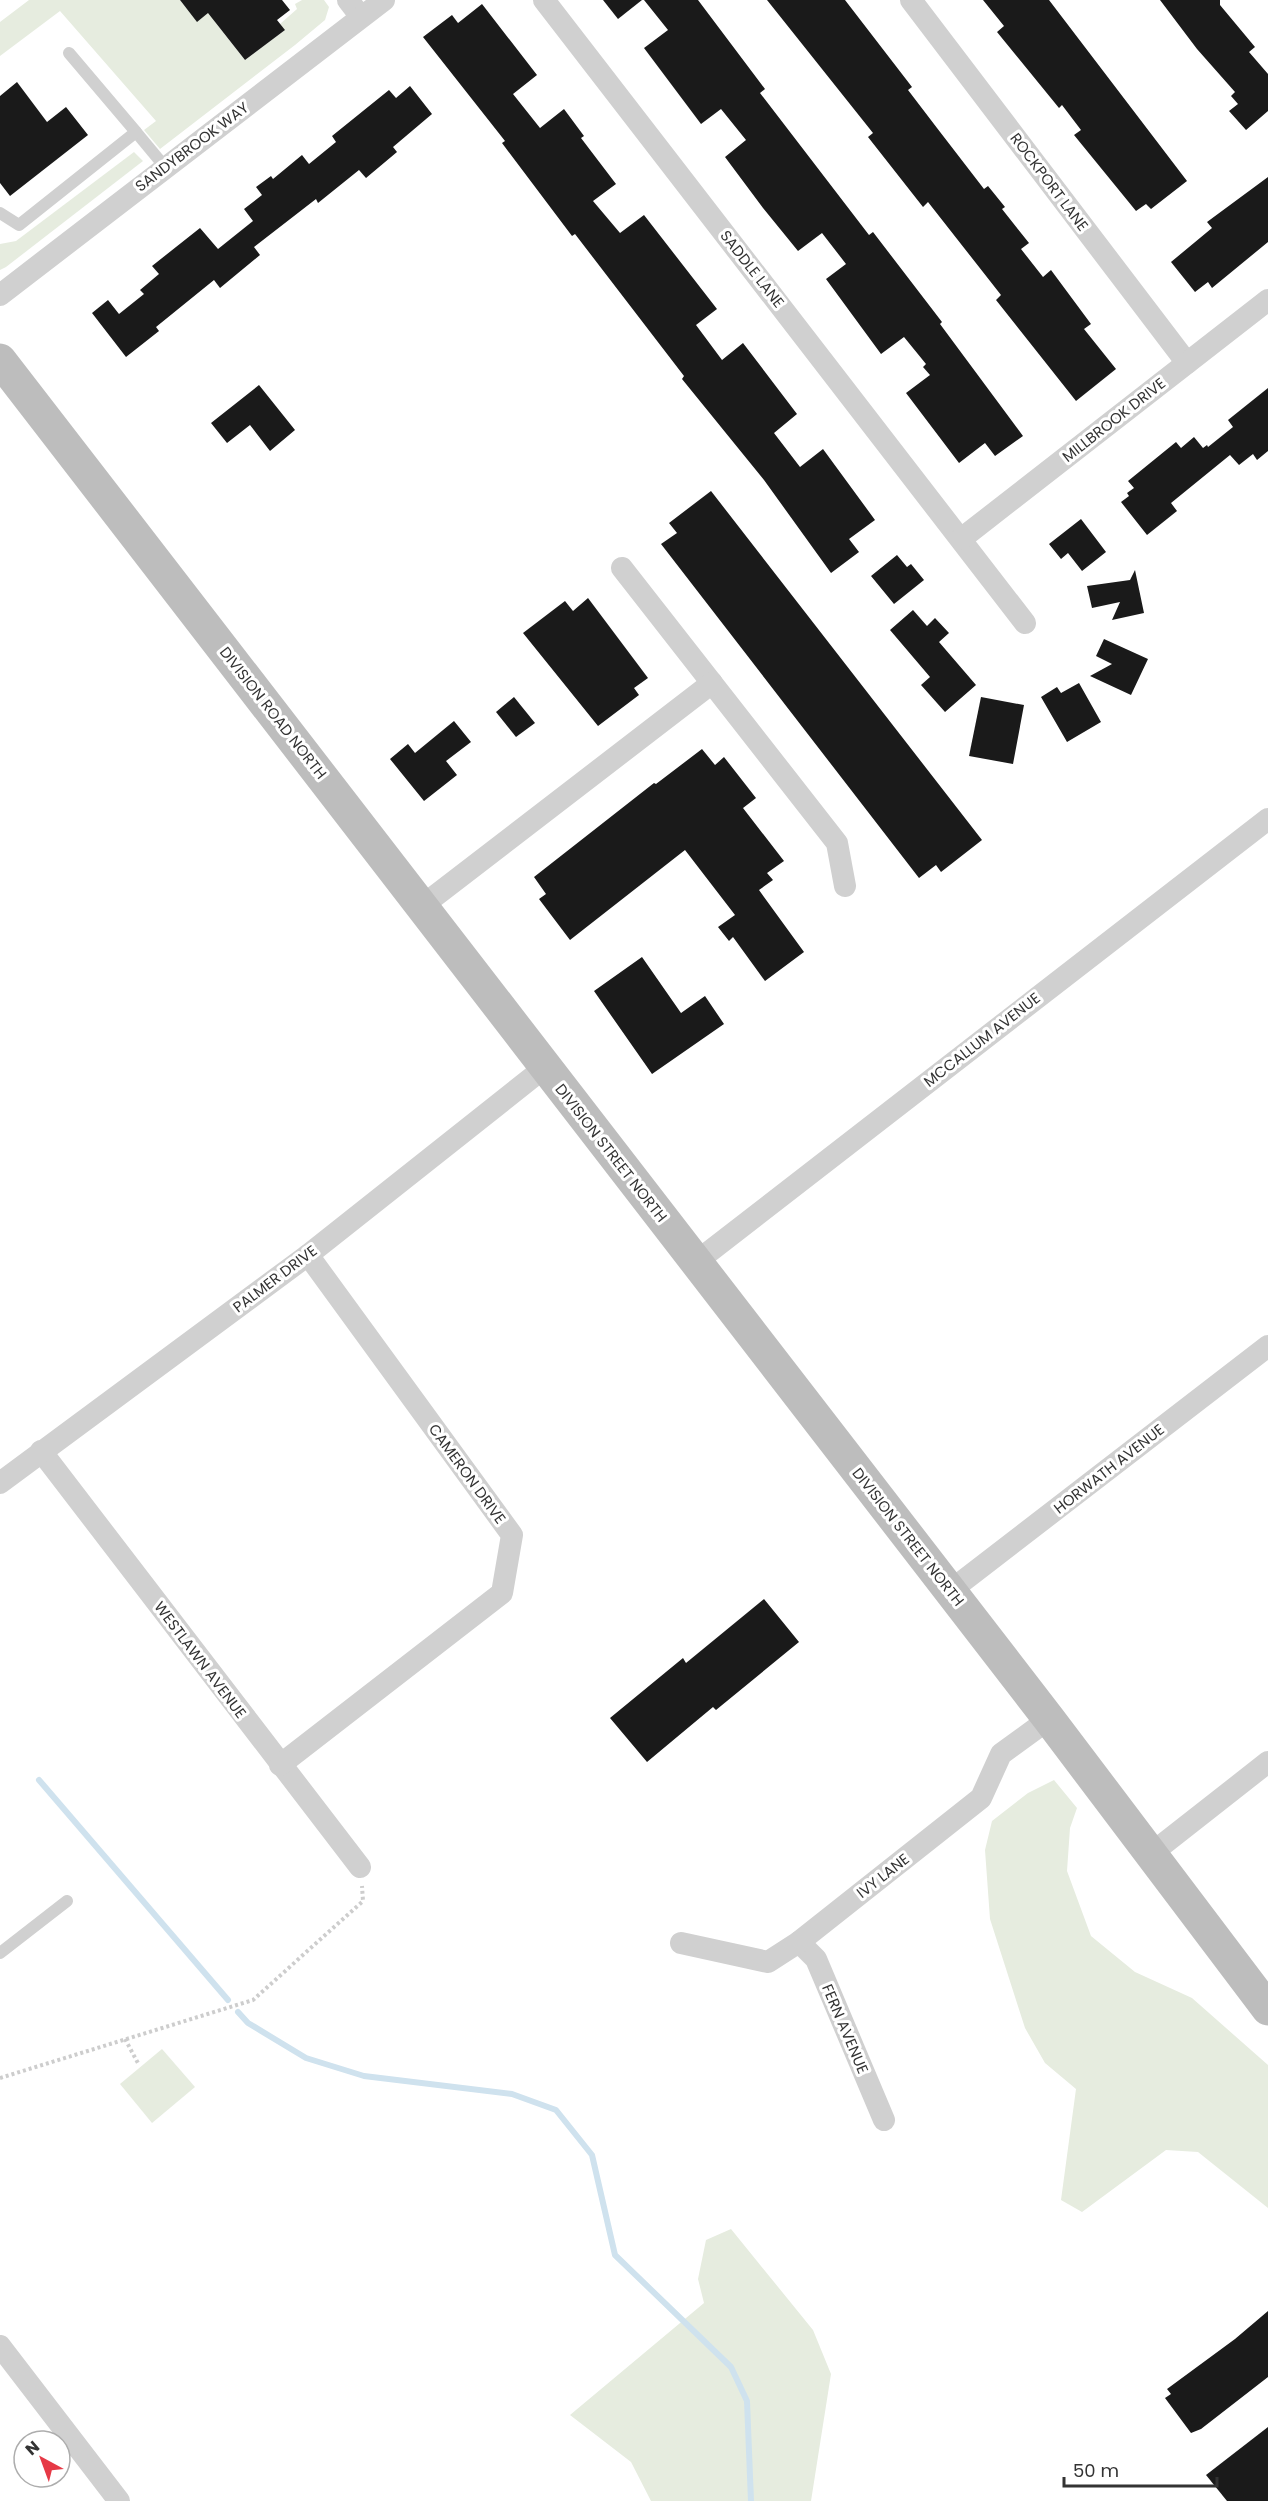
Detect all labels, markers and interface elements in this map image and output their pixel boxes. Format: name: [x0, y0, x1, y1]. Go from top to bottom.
street label: SANDYBROOK WAY: [131, 97, 253, 196]
street label: ROCKPORT LANE: [1005, 128, 1093, 235]
street label: SADDLE LANE: [715, 226, 789, 312]
street label: MILLBROOK DRIVE: [1058, 373, 1170, 467]
street label: DIVISION ROAD NORTH: [215, 642, 332, 783]
street label: MCCALLUM AVENUE: [919, 987, 1044, 1092]
street label: DIVISION STREET NORTH: [551, 1079, 672, 1226]
street label: PALMER DRIVE: [228, 1240, 321, 1317]
street label: CAMERON DRIVE: [424, 1419, 511, 1528]
street label: HORWATH AVENUE: [1049, 1419, 1168, 1518]
street label: DIVISION STREET NORTH: [848, 1463, 969, 1610]
street label: WESTLAWN AVENUE: [149, 1597, 251, 1722]
street label: IVY LANE: [852, 1848, 913, 1903]
street label: FERN AVENUE: [817, 1981, 874, 2077]
north arrow: [12, 2429, 72, 2489]
text: N: [20, 2435, 45, 2461]
scale bar: [1064, 2450, 1217, 2488]
text: 50 m: [1073, 2458, 1119, 2483]

